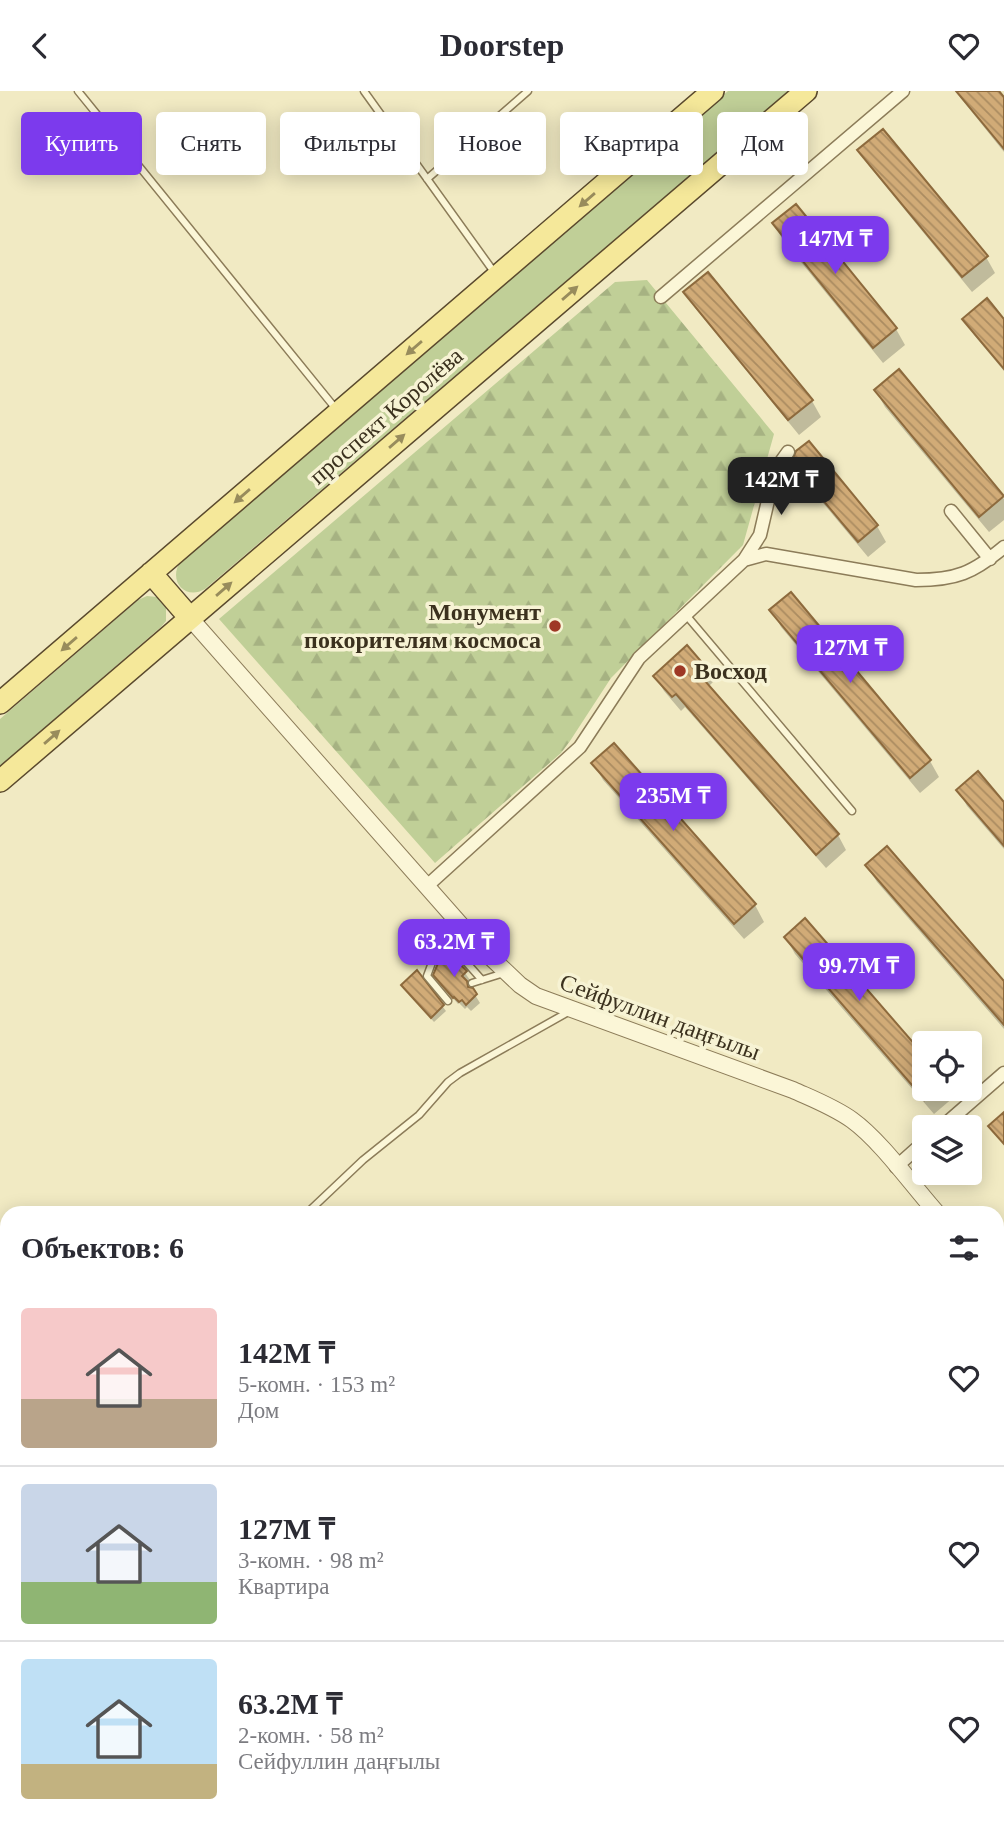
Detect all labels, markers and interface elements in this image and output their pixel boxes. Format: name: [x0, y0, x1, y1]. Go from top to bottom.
icon: back: [21, 27, 59, 65]
text: Doorstep: [440, 27, 564, 63]
icon: heart: [945, 27, 983, 65]
chip: Купить: [21, 112, 142, 175]
chip: Снять: [156, 112, 266, 175]
chip: Фильтры: [280, 112, 420, 175]
chip: Новое: [434, 112, 546, 175]
chip: Квартира: [560, 112, 703, 175]
chip: Дом: [717, 112, 808, 175]
one-way arrow: [578, 192, 595, 207]
pin: 147M ₸: [778, 216, 892, 276]
text: 147M ₸: [798, 226, 872, 251]
one-way arrow: [561, 285, 579, 301]
one-way arrow: [406, 340, 423, 355]
street label: проспект Королёва: [304, 342, 468, 490]
one-way arrow: [389, 434, 406, 449]
pin: 142M ₸: [724, 457, 838, 517]
text: 142M ₸: [744, 467, 818, 492]
one-way arrow: [233, 488, 250, 503]
one-way arrow: [215, 581, 233, 596]
place label: Монумент покорителям космоса: [304, 599, 541, 653]
marker: Монумент покорителям космоса: [547, 618, 563, 634]
pin: 127M ₸: [793, 625, 907, 685]
text: 127M ₸: [813, 635, 887, 660]
one-way arrow: [60, 636, 77, 651]
place label: Восход: [694, 658, 767, 684]
marker: Восход: [672, 663, 688, 679]
one-way arrow: [43, 730, 60, 745]
pin: 235M ₸: [616, 773, 730, 833]
text: 235M ₸: [636, 783, 710, 808]
pin: 63.2M ₸: [389, 919, 519, 979]
text: 63.2M ₸: [414, 929, 494, 954]
pin: 99.7M ₸: [794, 943, 924, 1003]
text: 99.7M ₸: [819, 953, 899, 978]
street label: Сейфуллин даңғылы: [556, 969, 764, 1065]
map controls: [912, 1031, 982, 1185]
button: locate: [912, 1031, 982, 1101]
button: layers: [912, 1115, 982, 1185]
icon: filters: [945, 1229, 983, 1267]
text: Объектов: 6: [21, 1231, 184, 1264]
icon: home: [77, 1336, 161, 1420]
text: 142M ₸: [238, 1336, 335, 1369]
icon: heart: [945, 1359, 983, 1397]
text: 5-комн. · 153 m²: [238, 1372, 395, 1397]
text: Дом: [238, 1398, 279, 1423]
icon: home: [77, 1512, 161, 1596]
text: 127M ₸: [238, 1512, 335, 1545]
icon: heart: [945, 1535, 983, 1573]
text: 3-комн. · 98 m²: [238, 1548, 384, 1573]
text: Квартира: [238, 1574, 329, 1599]
icon: home: [77, 1687, 161, 1771]
text: 63.2M ₸: [238, 1687, 343, 1720]
icon: heart: [945, 1710, 983, 1748]
text: 2-комн. · 58 m²: [238, 1723, 384, 1748]
text: Сейфуллин даңғылы: [238, 1749, 440, 1774]

